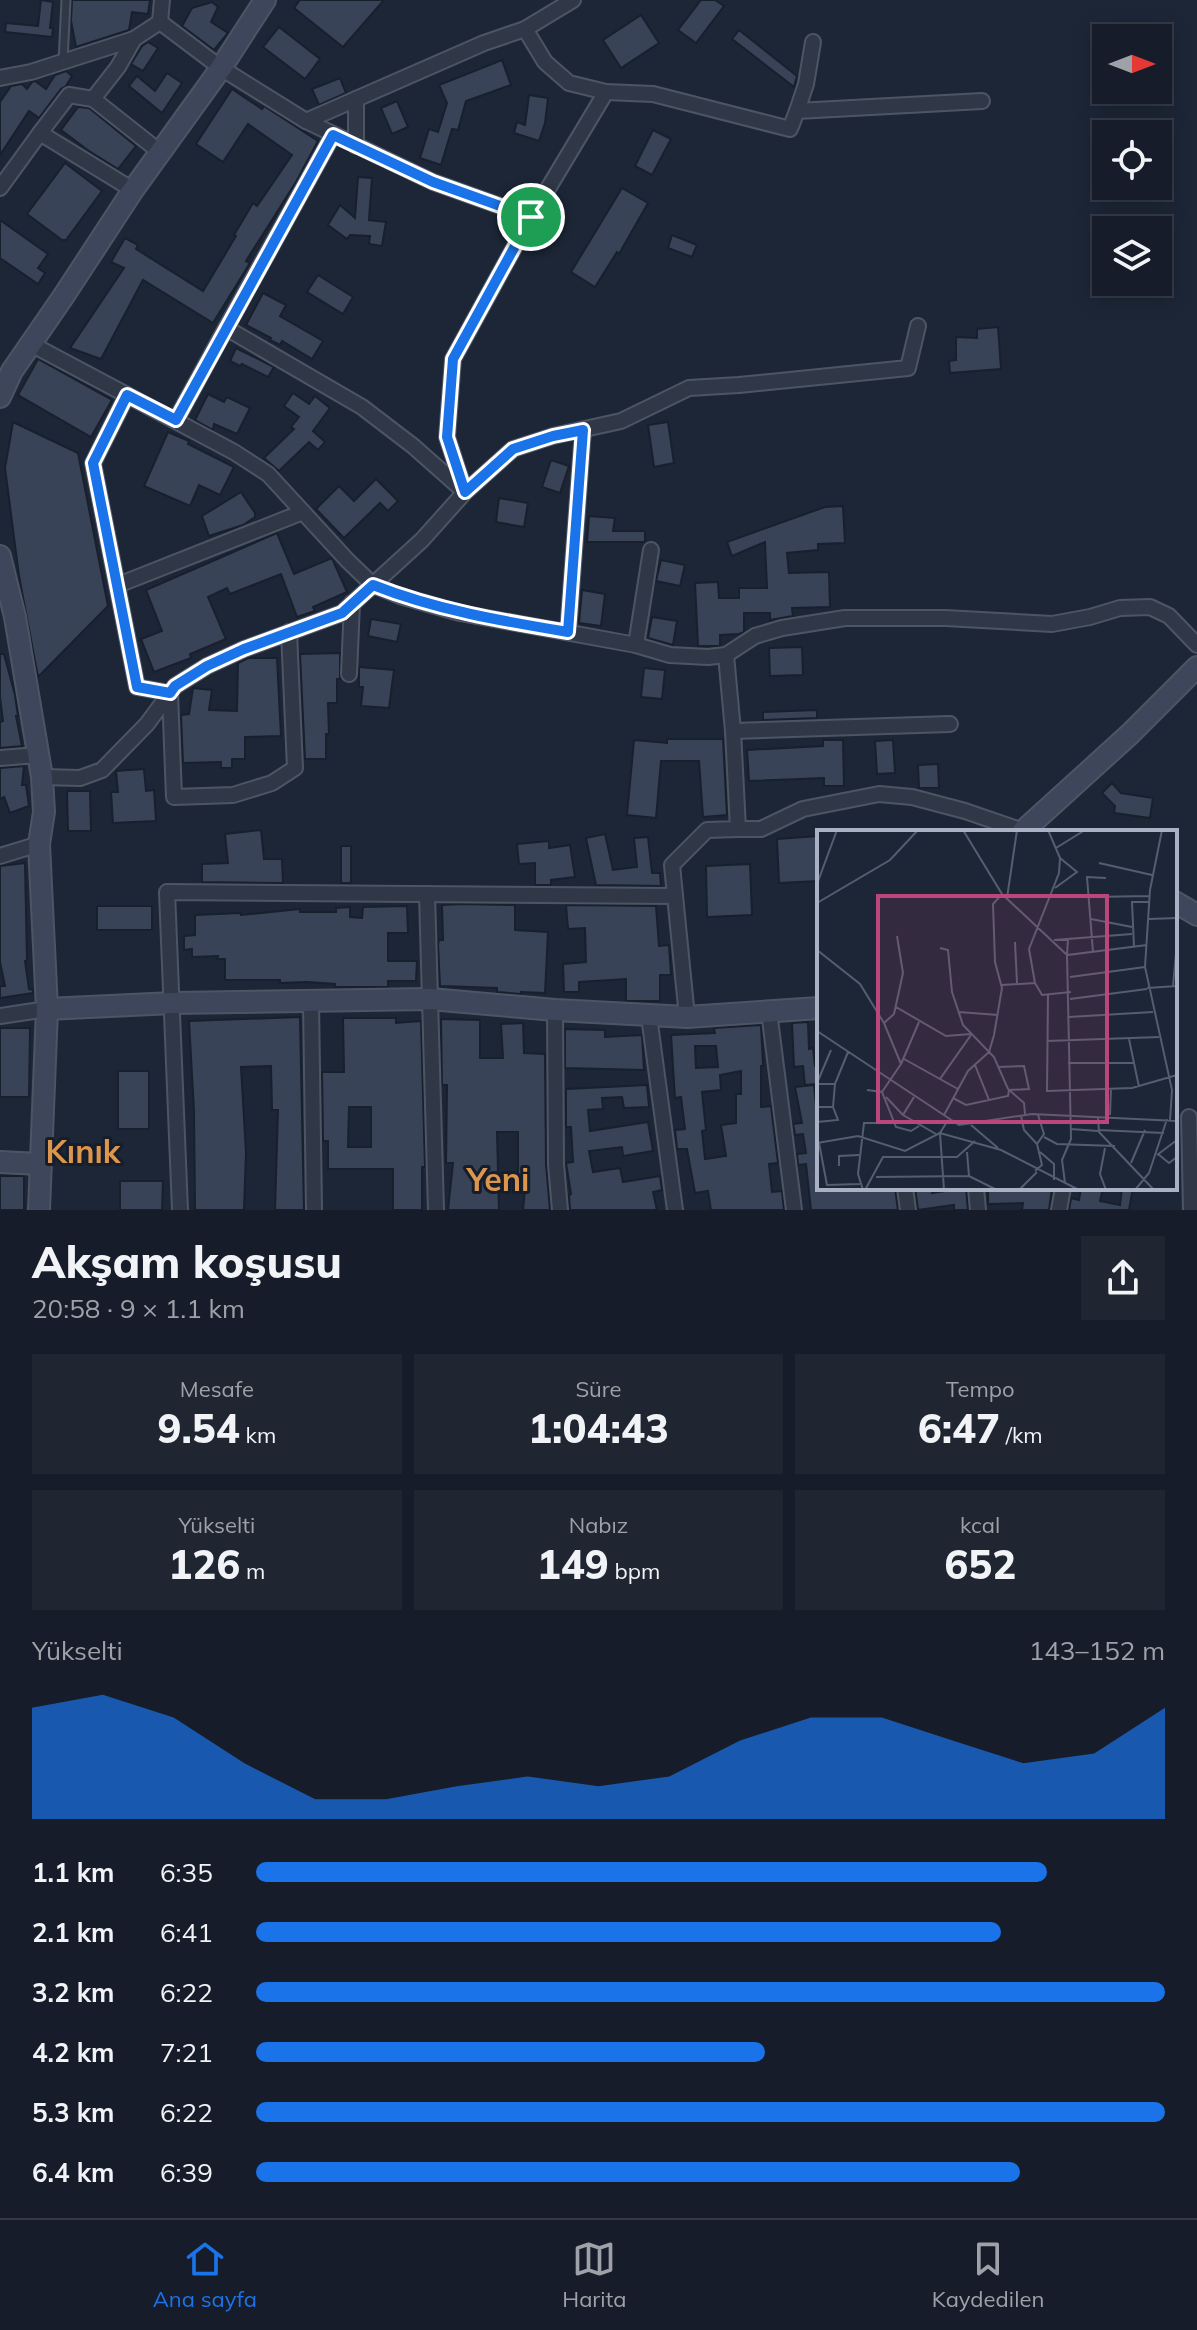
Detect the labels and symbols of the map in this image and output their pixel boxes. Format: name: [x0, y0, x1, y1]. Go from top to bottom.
north arrow: [1092, 24, 1172, 104]
pin: [497, 183, 565, 251]
inset map: [817, 830, 1177, 1190]
district label: Kınık: [46, 1131, 122, 1171]
district label: Yeni: [466, 1159, 529, 1199]

